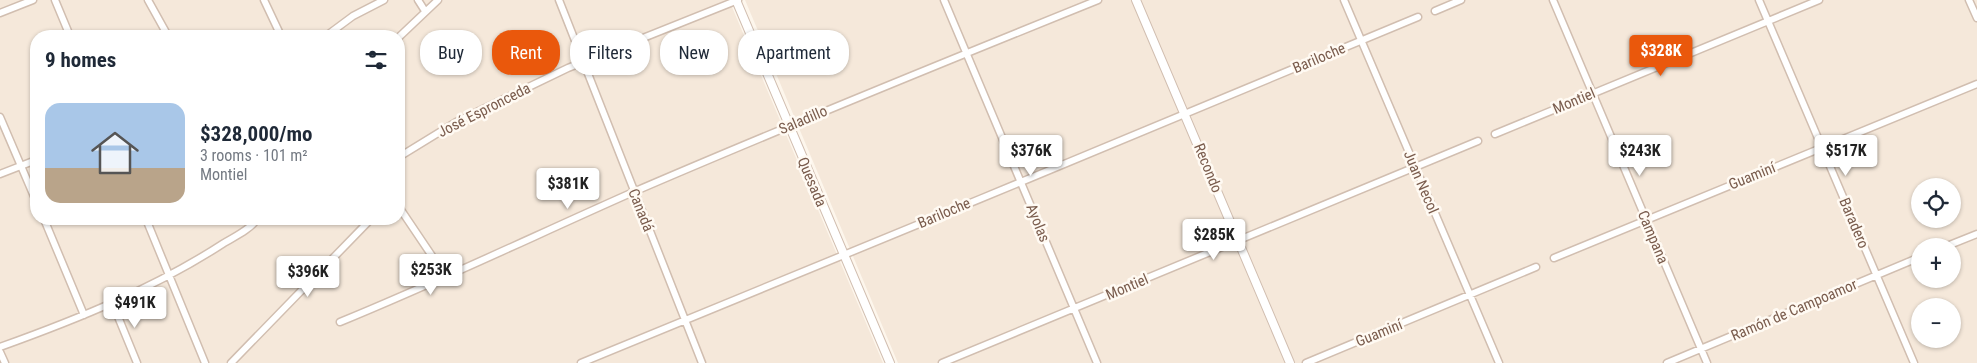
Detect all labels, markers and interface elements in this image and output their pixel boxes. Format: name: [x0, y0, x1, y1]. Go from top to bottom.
chip: Buy: [420, 30, 482, 75]
chip: Rent: [492, 30, 560, 75]
chip: Filters: [570, 30, 650, 75]
chip: New: [660, 30, 728, 75]
chip: Apartment: [738, 30, 849, 75]
pin: $328K: [1626, 34, 1696, 77]
street label: Bariloche: [1290, 39, 1348, 77]
text: $328K: [1640, 41, 1682, 60]
icon: filters: [362, 46, 390, 74]
text: 9 homes: [45, 48, 116, 72]
street label: José Espronceda: [435, 79, 533, 141]
street label: Montiel: [1550, 84, 1598, 118]
street label: Saladillo: [776, 102, 830, 138]
text: $328,000/mo: [200, 122, 312, 146]
icon: home: [85, 123, 145, 183]
pin: $376K: [996, 134, 1066, 177]
pin: $243K: [1605, 134, 1675, 177]
pin: $517K: [1811, 134, 1881, 177]
text: $376K: [1010, 141, 1052, 160]
street label: Recondo: [1190, 141, 1226, 195]
text: $243K: [1619, 141, 1661, 160]
text: $517K: [1825, 141, 1867, 160]
text: 3 rooms · 101 m²: [200, 146, 308, 165]
street label: Juan Necol: [1400, 148, 1442, 216]
street label: Quesada: [794, 155, 830, 209]
street label: Guaminí: [1726, 158, 1779, 193]
text: Montiel: [200, 165, 247, 184]
pin: $381K: [533, 168, 603, 210]
text: $381K: [547, 174, 589, 193]
map controls: [1911, 178, 1961, 348]
button: locate: [1911, 178, 1961, 228]
street label: Canadá: [624, 186, 658, 234]
street label: Bariloche: [915, 194, 973, 232]
street label: Baradero: [1835, 195, 1873, 251]
street label: Ayolas: [1022, 201, 1054, 245]
street label: Campana: [1634, 208, 1672, 266]
pin: $285K: [1179, 218, 1249, 261]
text: $285K: [1193, 225, 1235, 244]
button: +: [1911, 238, 1961, 288]
pin: $253K: [396, 254, 466, 296]
pin: $396K: [273, 256, 343, 298]
text: $253K: [410, 260, 452, 279]
text: $396K: [287, 262, 329, 281]
street label: Montiel: [1103, 270, 1151, 304]
street label: Ramón de Campoamor: [1728, 275, 1860, 345]
pin: $491K: [100, 286, 170, 329]
text: $491K: [114, 293, 156, 312]
button: −: [1911, 298, 1961, 348]
street label: Guaminí: [1353, 315, 1406, 350]

